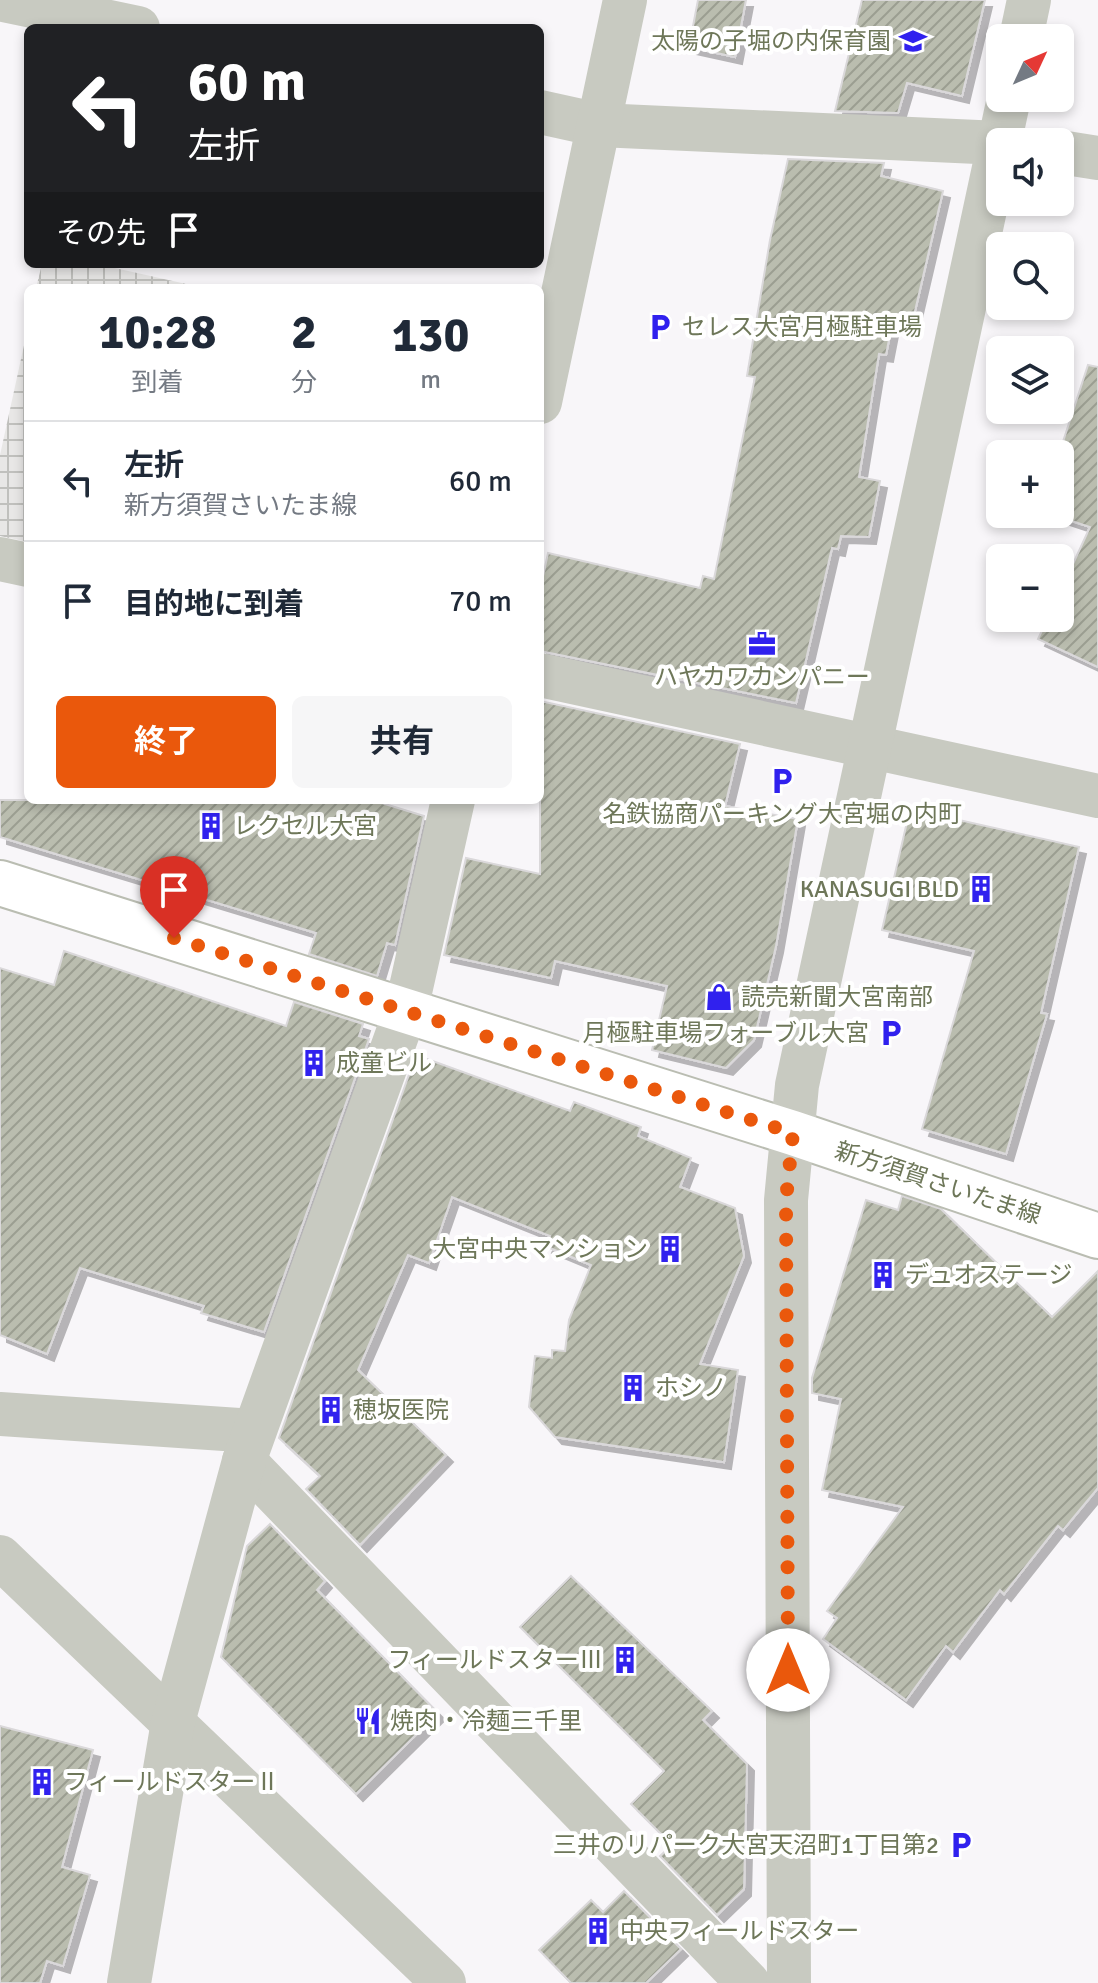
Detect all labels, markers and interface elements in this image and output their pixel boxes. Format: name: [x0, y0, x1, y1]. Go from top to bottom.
north arrow: [986, 24, 1074, 112]
map controls: [986, 24, 1074, 632]
place label: 太陽の子堀の内保育園: [651, 26, 891, 56]
school or university icon: 太陽の子堀の内保育園: [898, 26, 928, 56]
text: 60 m: [188, 47, 306, 116]
icon: left: [56, 56, 160, 160]
text: 左折: [188, 124, 260, 169]
button: sound: [986, 128, 1074, 216]
icon: arrive: [162, 208, 206, 252]
text: その先: [56, 215, 146, 252]
button: search: [986, 232, 1074, 320]
text: 10:28: [99, 303, 216, 362]
text: 2: [291, 303, 317, 362]
text: 130: [392, 306, 469, 365]
parking icon: セレス大宮月極駐車場: [645, 312, 675, 342]
place label: セレス大宮月極駐車場: [682, 312, 922, 342]
button: layers: [986, 336, 1074, 424]
text: m: [420, 364, 441, 396]
text: 到着: [132, 367, 184, 399]
text: 分: [291, 367, 317, 399]
button: +: [986, 440, 1074, 528]
text: 左折: [124, 447, 184, 484]
icon: left: [56, 459, 100, 503]
text: 60 m: [449, 463, 512, 500]
text: 新方須賀さいたま線: [124, 490, 357, 522]
button: −: [986, 544, 1074, 632]
icon: arrive: [56, 579, 100, 623]
text: 70 m: [449, 583, 512, 620]
text: 目的地に到着: [124, 586, 304, 623]
office icon: ハヤカワカンパニー: [747, 629, 777, 659]
place label: ハヤカワカンパニー: [654, 662, 870, 692]
button: 終了: [56, 696, 276, 788]
button: 共有: [292, 696, 512, 788]
parking icon: 名鉄協商パーキング大宮堀の内町: [767, 766, 797, 796]
place label: 名鉄協商パーキング大宮堀の内町: [602, 799, 962, 829]
building icon: レクセル大宮: [196, 811, 226, 841]
place label: レクセル大宮: [233, 811, 377, 841]
pin: [140, 856, 208, 938]
icon: arrive: [152, 868, 196, 912]
place label: KANASUGI BLD: [800, 874, 959, 904]
building icon: KANASUGI BLD: [966, 874, 996, 904]
shop icon: 読売新聞大宮南部: [704, 982, 734, 1012]
place label: 読売新聞大宮南部: [741, 982, 933, 1012]
place label: 月極駐車場フォーブル大宮: [582, 1018, 869, 1048]
parking icon: 月極駐車場フォーブル大宮: [876, 1018, 906, 1048]
building icon: 成童ビル: [299, 1048, 329, 1078]
place label: 成童ビル: [336, 1048, 432, 1078]
street label: 新方須賀さいたま線: [831, 1135, 1045, 1231]
place label: 大宮中央マンション: [432, 1234, 648, 1264]
building icon: 大宮中央マンション: [655, 1234, 685, 1264]
building icon: デュオステージ: [868, 1260, 898, 1290]
place label: デュオステージ: [905, 1260, 1073, 1290]
building icon: ホシノ: [618, 1373, 648, 1403]
place label: ホシノ: [655, 1373, 727, 1403]
building icon: 穂坂医院: [316, 1395, 346, 1425]
place label: 穂坂医院: [353, 1395, 449, 1425]
position arrow: [746, 1628, 830, 1712]
place label: フィールドスターⅢ: [387, 1645, 603, 1675]
building icon: フィールドスターⅢ: [610, 1645, 640, 1675]
restaurant icon: 焼肉・冷麺三千里: [353, 1706, 383, 1736]
place label: 焼肉・冷麺三千里: [390, 1706, 582, 1736]
building icon: フィールドスターⅡ: [27, 1767, 57, 1797]
place label: フィールドスターⅡ: [64, 1767, 280, 1797]
place label: 三井のリパーク大宮天沼町1丁目第2: [553, 1830, 939, 1860]
parking icon: 三井のリパーク大宮天沼町1丁目第2: [946, 1830, 976, 1860]
building icon: 中央フィールドスター: [583, 1916, 613, 1946]
place label: 中央フィールドスター: [620, 1916, 860, 1946]

